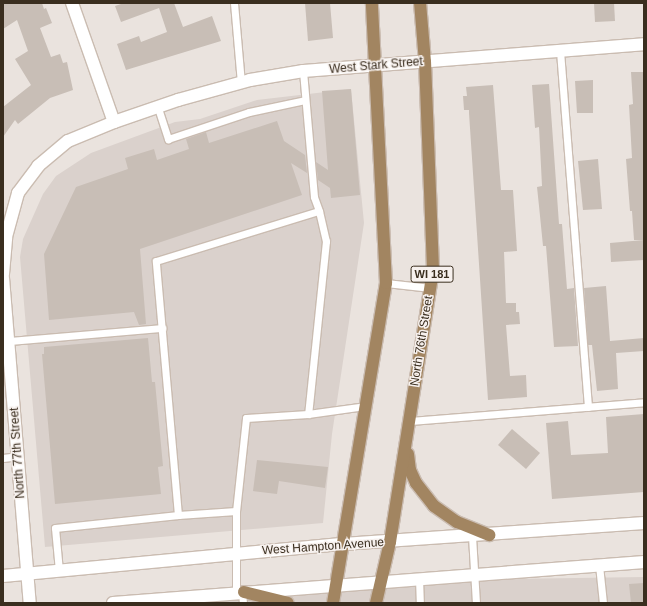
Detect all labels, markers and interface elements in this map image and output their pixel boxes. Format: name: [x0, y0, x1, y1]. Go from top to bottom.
street label: West Stark Street: [329, 55, 423, 77]
road number: WI 181: [410, 265, 454, 283]
street label: North 76th Street: [408, 295, 436, 387]
street label: North 77th Street: [8, 407, 28, 499]
street label: West Hampton Avenue: [261, 536, 385, 558]

